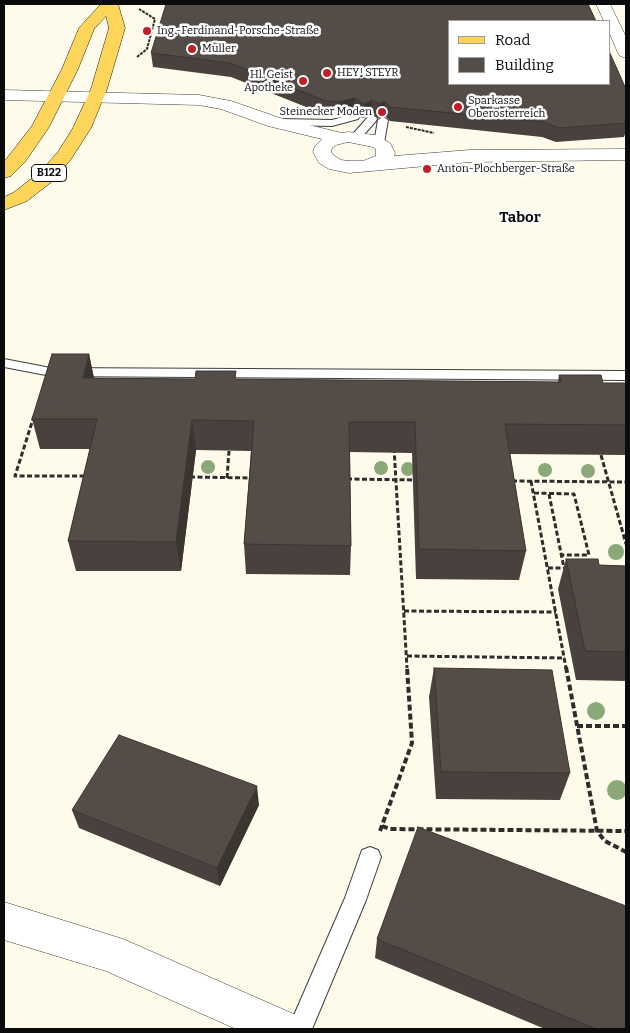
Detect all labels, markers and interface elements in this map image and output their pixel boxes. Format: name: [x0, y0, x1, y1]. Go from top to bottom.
legend: [448, 20, 610, 85]
place label: Ing.-Ferdinand-Porsche-Straße: [157, 24, 319, 38]
marker: Ing.-Ferdinand-Porsche-Straße: [141, 25, 153, 37]
text: Road: [495, 31, 530, 49]
place label: Müller: [202, 42, 236, 56]
marker: Müller: [186, 43, 198, 55]
text: Building: [495, 56, 554, 74]
place label: HEY! STEYR: [337, 66, 398, 80]
marker: HEY! STEYR: [321, 67, 333, 79]
place label: Hl. Geist Apotheke: [244, 68, 293, 94]
marker: Hl. Geist Apotheke: [297, 75, 309, 87]
place label: Sparkasse Oberösterreich: [468, 94, 545, 120]
marker: Sparkasse Oberösterreich: [452, 101, 464, 113]
place label: Steinecker Moden: [280, 105, 372, 119]
marker: Steinecker Moden: [376, 106, 388, 118]
place label: Anton-Plochberger-Straße: [437, 162, 575, 176]
marker: Anton-Plochberger-Straße: [421, 163, 433, 175]
road number: B122: [32, 164, 66, 182]
district label: Tabor: [499, 209, 541, 227]

